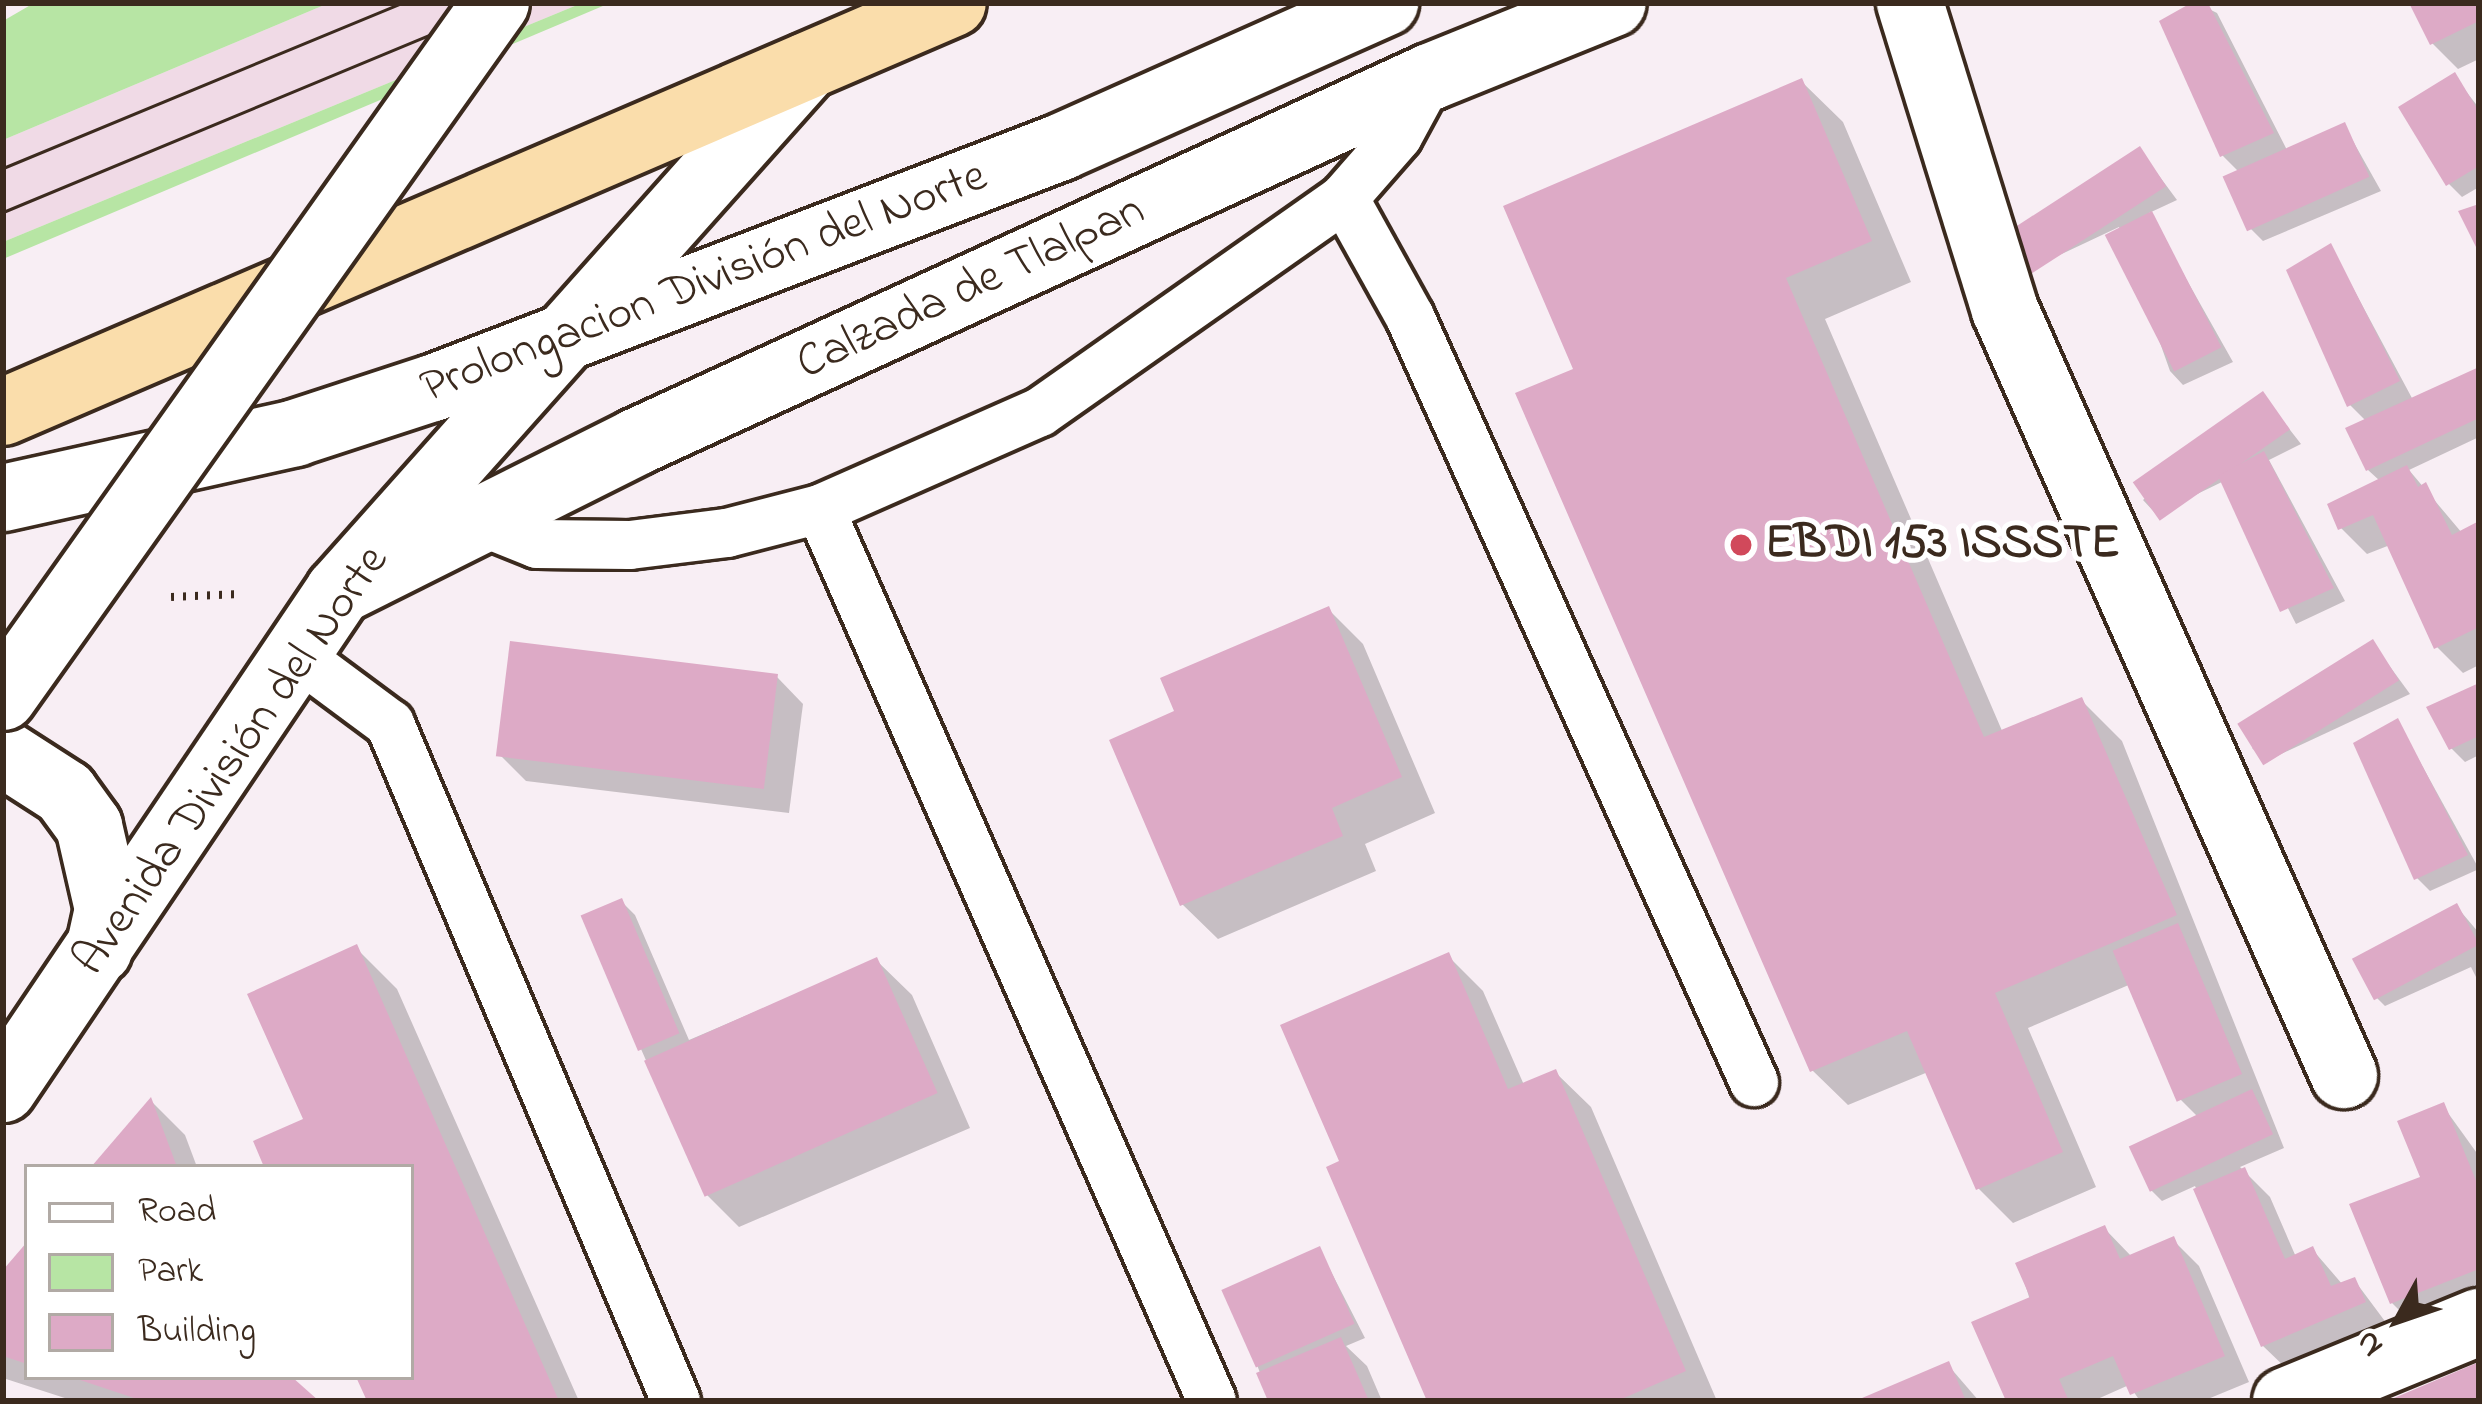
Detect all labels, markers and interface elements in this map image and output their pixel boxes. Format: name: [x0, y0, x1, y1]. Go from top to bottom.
street label: Prolongacion División del Norte: [413, 148, 995, 418]
street label: Calzada de Tlalpan: [788, 182, 1154, 394]
place label: EBDI 153 ISSSTE: [1765, 516, 2120, 574]
marker: EBDI 153 ISSSTE: [1728, 532, 1754, 558]
street label: Avenida División del Norte: [62, 535, 402, 987]
legend: [24, 1164, 414, 1380]
text: Road: [138, 1186, 216, 1239]
text: Park: [138, 1246, 203, 1299]
north arrow: [2338, 1260, 2458, 1380]
text: Building: [138, 1306, 256, 1359]
text: N: [2345, 1319, 2396, 1367]

